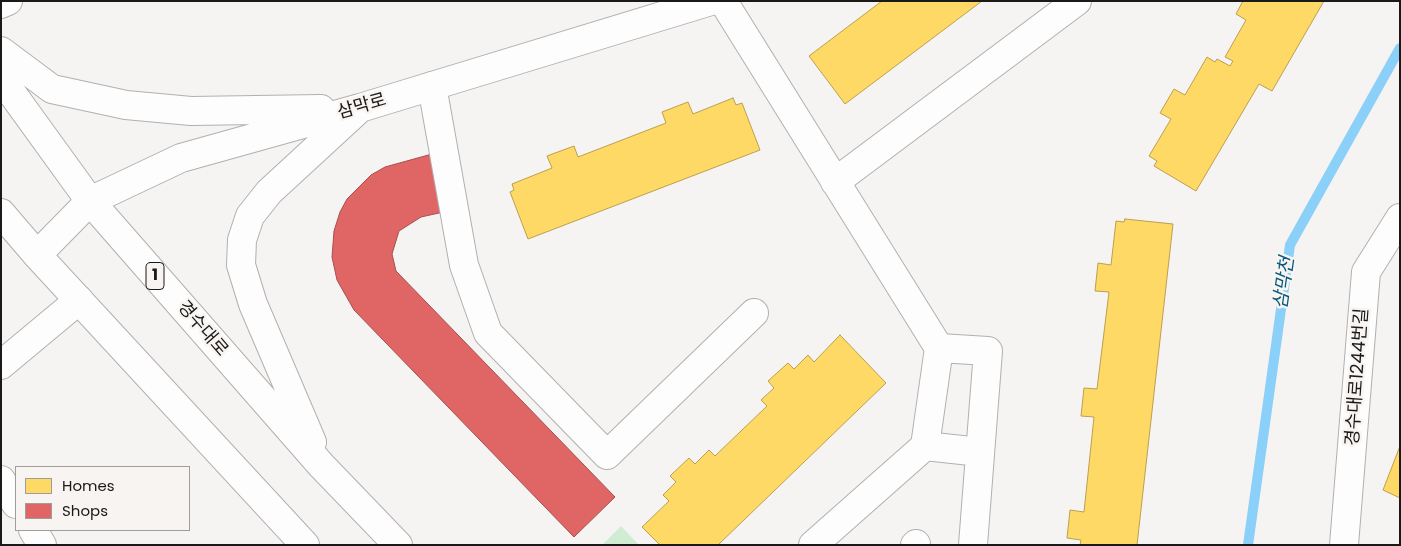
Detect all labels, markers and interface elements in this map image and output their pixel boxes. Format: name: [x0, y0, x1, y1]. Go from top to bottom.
street label: 삼막로: [335, 90, 389, 124]
water label: 삼막천: [1270, 255, 1300, 311]
road number: 1: [146, 262, 164, 290]
street label: 경수대로: [172, 297, 232, 361]
street label: 경수대로1244번길: [1342, 307, 1374, 447]
legend: [15, 466, 190, 531]
text: Homes: [62, 475, 115, 496]
text: Shops: [62, 500, 108, 521]

